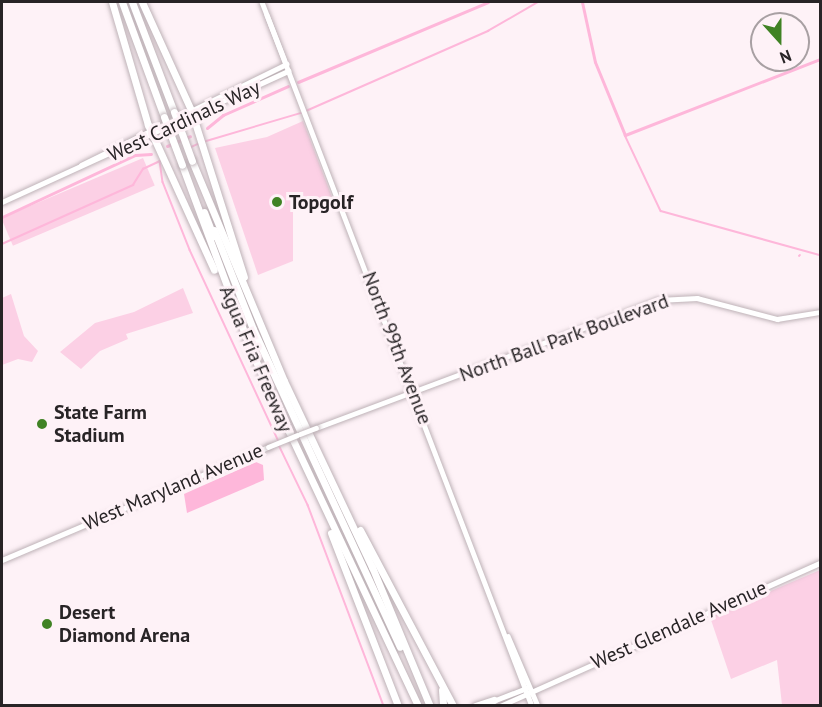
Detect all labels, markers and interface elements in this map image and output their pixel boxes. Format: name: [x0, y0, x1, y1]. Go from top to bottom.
north arrow: [750, 12, 810, 72]
text: N: [777, 46, 794, 68]
street label: West Cardinals Way: [104, 75, 264, 167]
place label: Topgolf: [289, 190, 353, 214]
marker: Topgolf: [270, 195, 284, 209]
street label: North 99th Avenue: [357, 268, 437, 428]
street label: Agua Fria Freeway: [214, 282, 298, 436]
street label: North Ball Park Boulevard: [456, 289, 672, 387]
place label: State Farm Stadium: [54, 400, 147, 447]
marker: State Farm Stadium: [35, 417, 49, 431]
street label: West Maryland Avenue: [79, 438, 267, 536]
street label: West Glendale Avenue: [587, 575, 771, 675]
place label: Desert Diamond Arena: [59, 600, 191, 647]
marker: Desert Diamond Arena: [40, 617, 54, 631]

